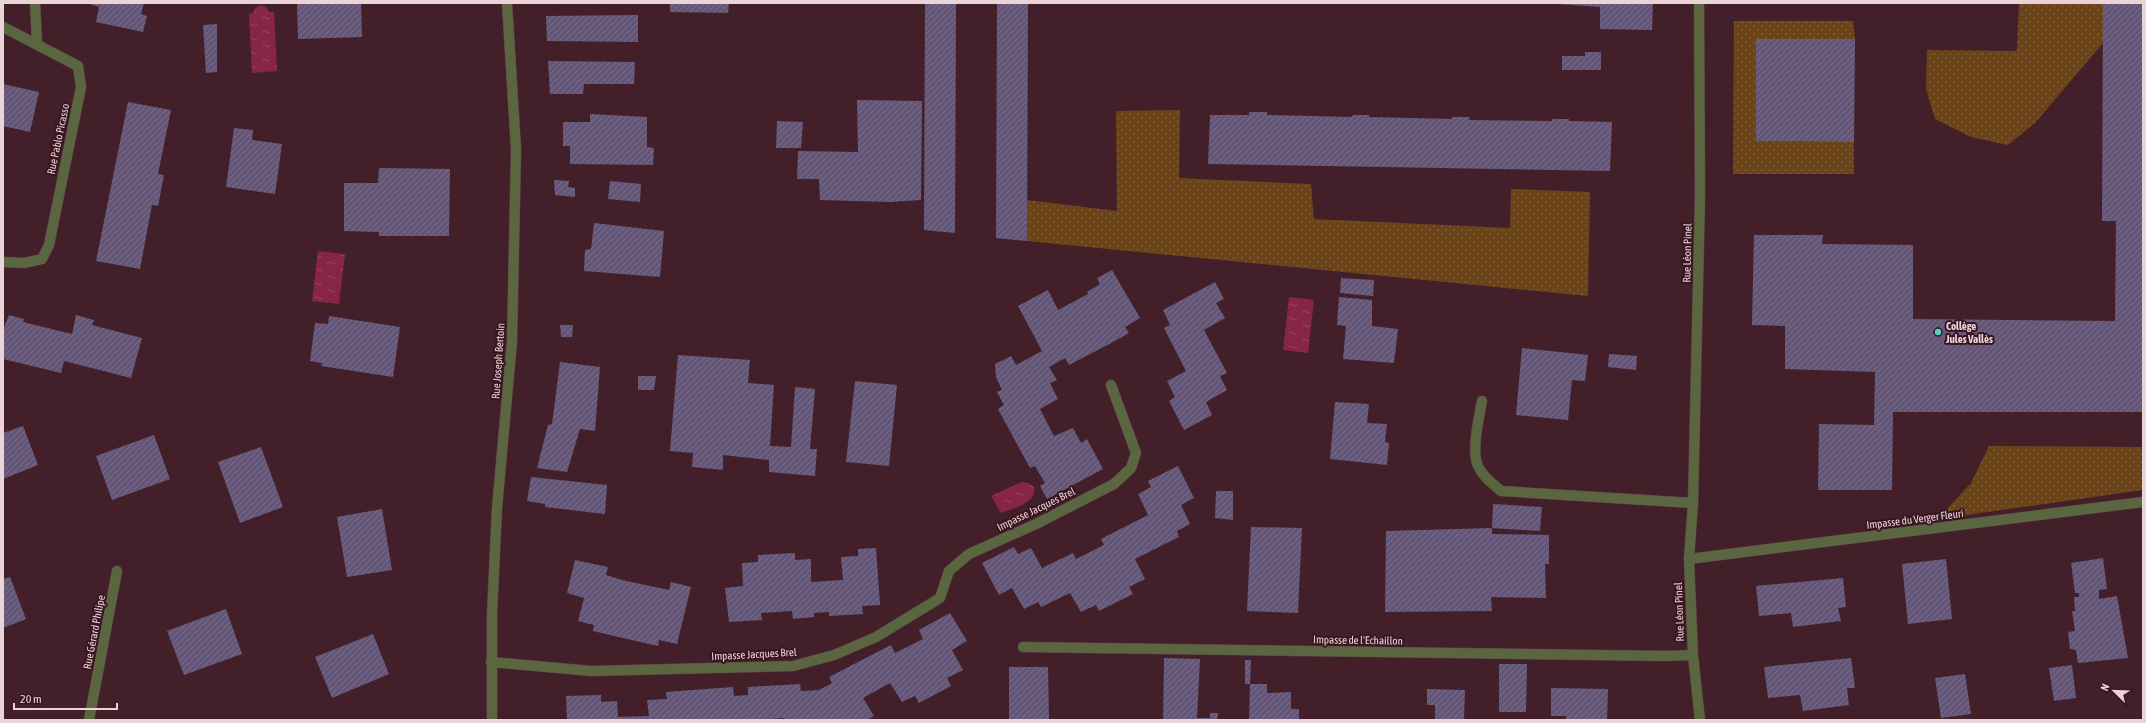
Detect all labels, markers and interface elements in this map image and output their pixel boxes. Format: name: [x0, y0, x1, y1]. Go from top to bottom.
street label: Rue Pablo Picasso: [45, 102, 71, 176]
street label: Rue Léon Pinel: [1680, 223, 1694, 283]
place label: Collège Jules Vallès: [1945, 320, 1993, 345]
street label: Rue Joseph Bertoin: [489, 322, 507, 400]
marker: Collège Jules Vallès: [1933, 327, 1943, 337]
street label: Impasse Jacques Brel: [995, 485, 1077, 533]
street label: Impasse du Verger Fleuri: [1866, 507, 1964, 531]
street label: Rue Léon Pinel: [1672, 582, 1686, 642]
street label: Rue Gérard Philipe: [81, 594, 107, 670]
street label: Impasse de l'Echaillon: [1313, 633, 1403, 647]
street label: Impasse Jacques Brel: [711, 646, 797, 662]
north arrow: [2094, 671, 2134, 711]
text: N: [2098, 682, 2112, 692]
scale bar: [14, 685, 117, 711]
text: 20 m: [20, 692, 42, 706]

